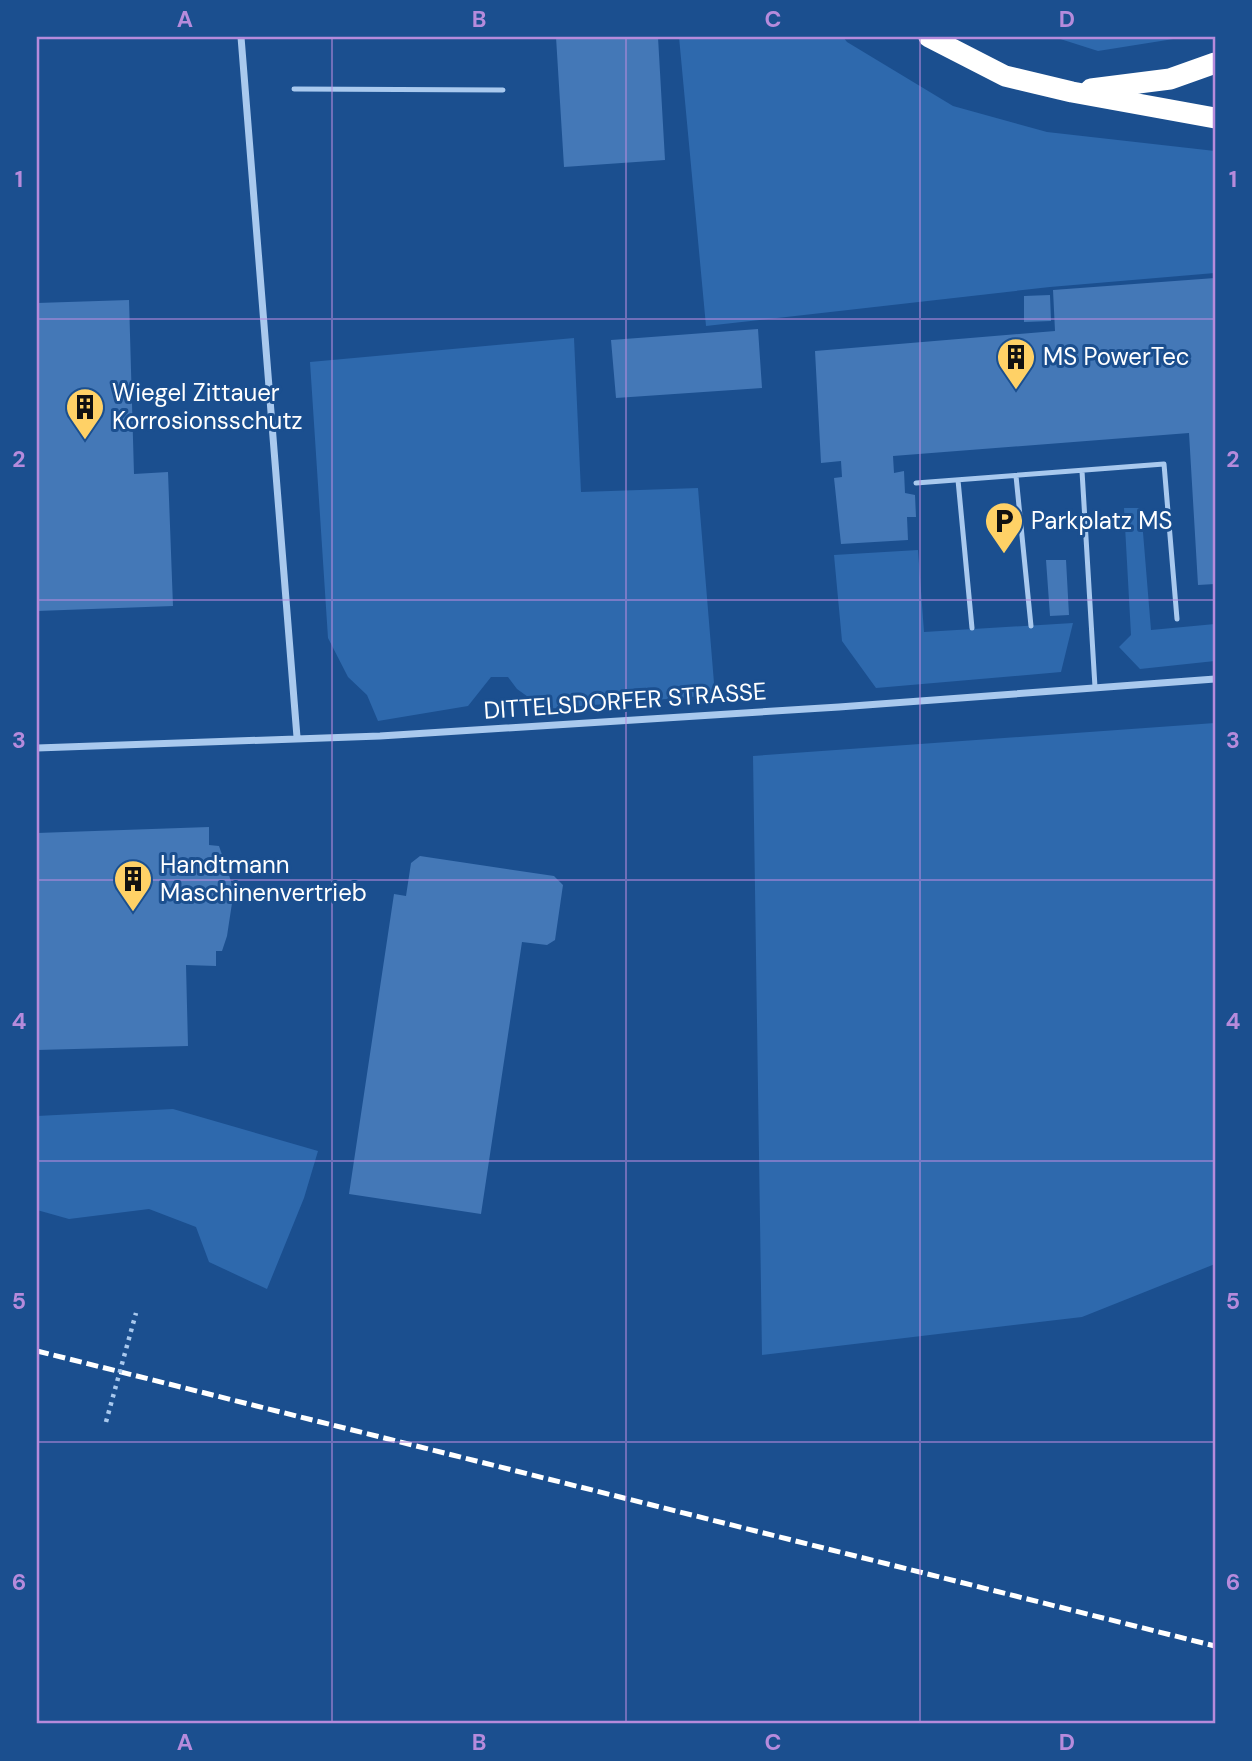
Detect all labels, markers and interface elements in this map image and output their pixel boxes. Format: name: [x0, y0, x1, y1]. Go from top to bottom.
text: A: [177, 4, 193, 34]
text: B: [472, 4, 486, 34]
text: C: [765, 4, 781, 34]
text: D: [1059, 4, 1075, 34]
text: 1: [15, 164, 23, 194]
text: 1: [1229, 164, 1237, 194]
building icon: MS PowerTec: [995, 336, 1037, 391]
place label: MS PowerTec: [1043, 341, 1190, 372]
place label: Wiegel Zittauer Korrosionsschutz: [112, 377, 303, 436]
building icon: Wiegel Zittauer Korrosionsschutz: [64, 386, 106, 441]
text: 2: [12, 444, 26, 474]
text: 2: [1226, 444, 1240, 474]
parking icon: Parkplatz MS: [983, 500, 1025, 555]
place label: Parkplatz MS: [1031, 505, 1172, 536]
street label: DITTELSDORFER STRASSE: [483, 675, 767, 726]
text: 3: [12, 725, 26, 755]
text: 3: [1226, 725, 1240, 755]
place label: Handtmann Maschinenvertrieb: [160, 849, 367, 908]
building icon: Handtmann Maschinenvertrieb: [112, 858, 154, 913]
text: 4: [12, 1006, 27, 1036]
text: 4: [1226, 1006, 1241, 1036]
text: 5: [12, 1286, 26, 1316]
text: 5: [1226, 1286, 1240, 1316]
text: 6: [12, 1567, 26, 1597]
text: 6: [1226, 1567, 1240, 1597]
text: A: [177, 1727, 193, 1757]
text: B: [472, 1727, 486, 1757]
text: C: [765, 1727, 781, 1757]
text: D: [1059, 1727, 1075, 1757]

